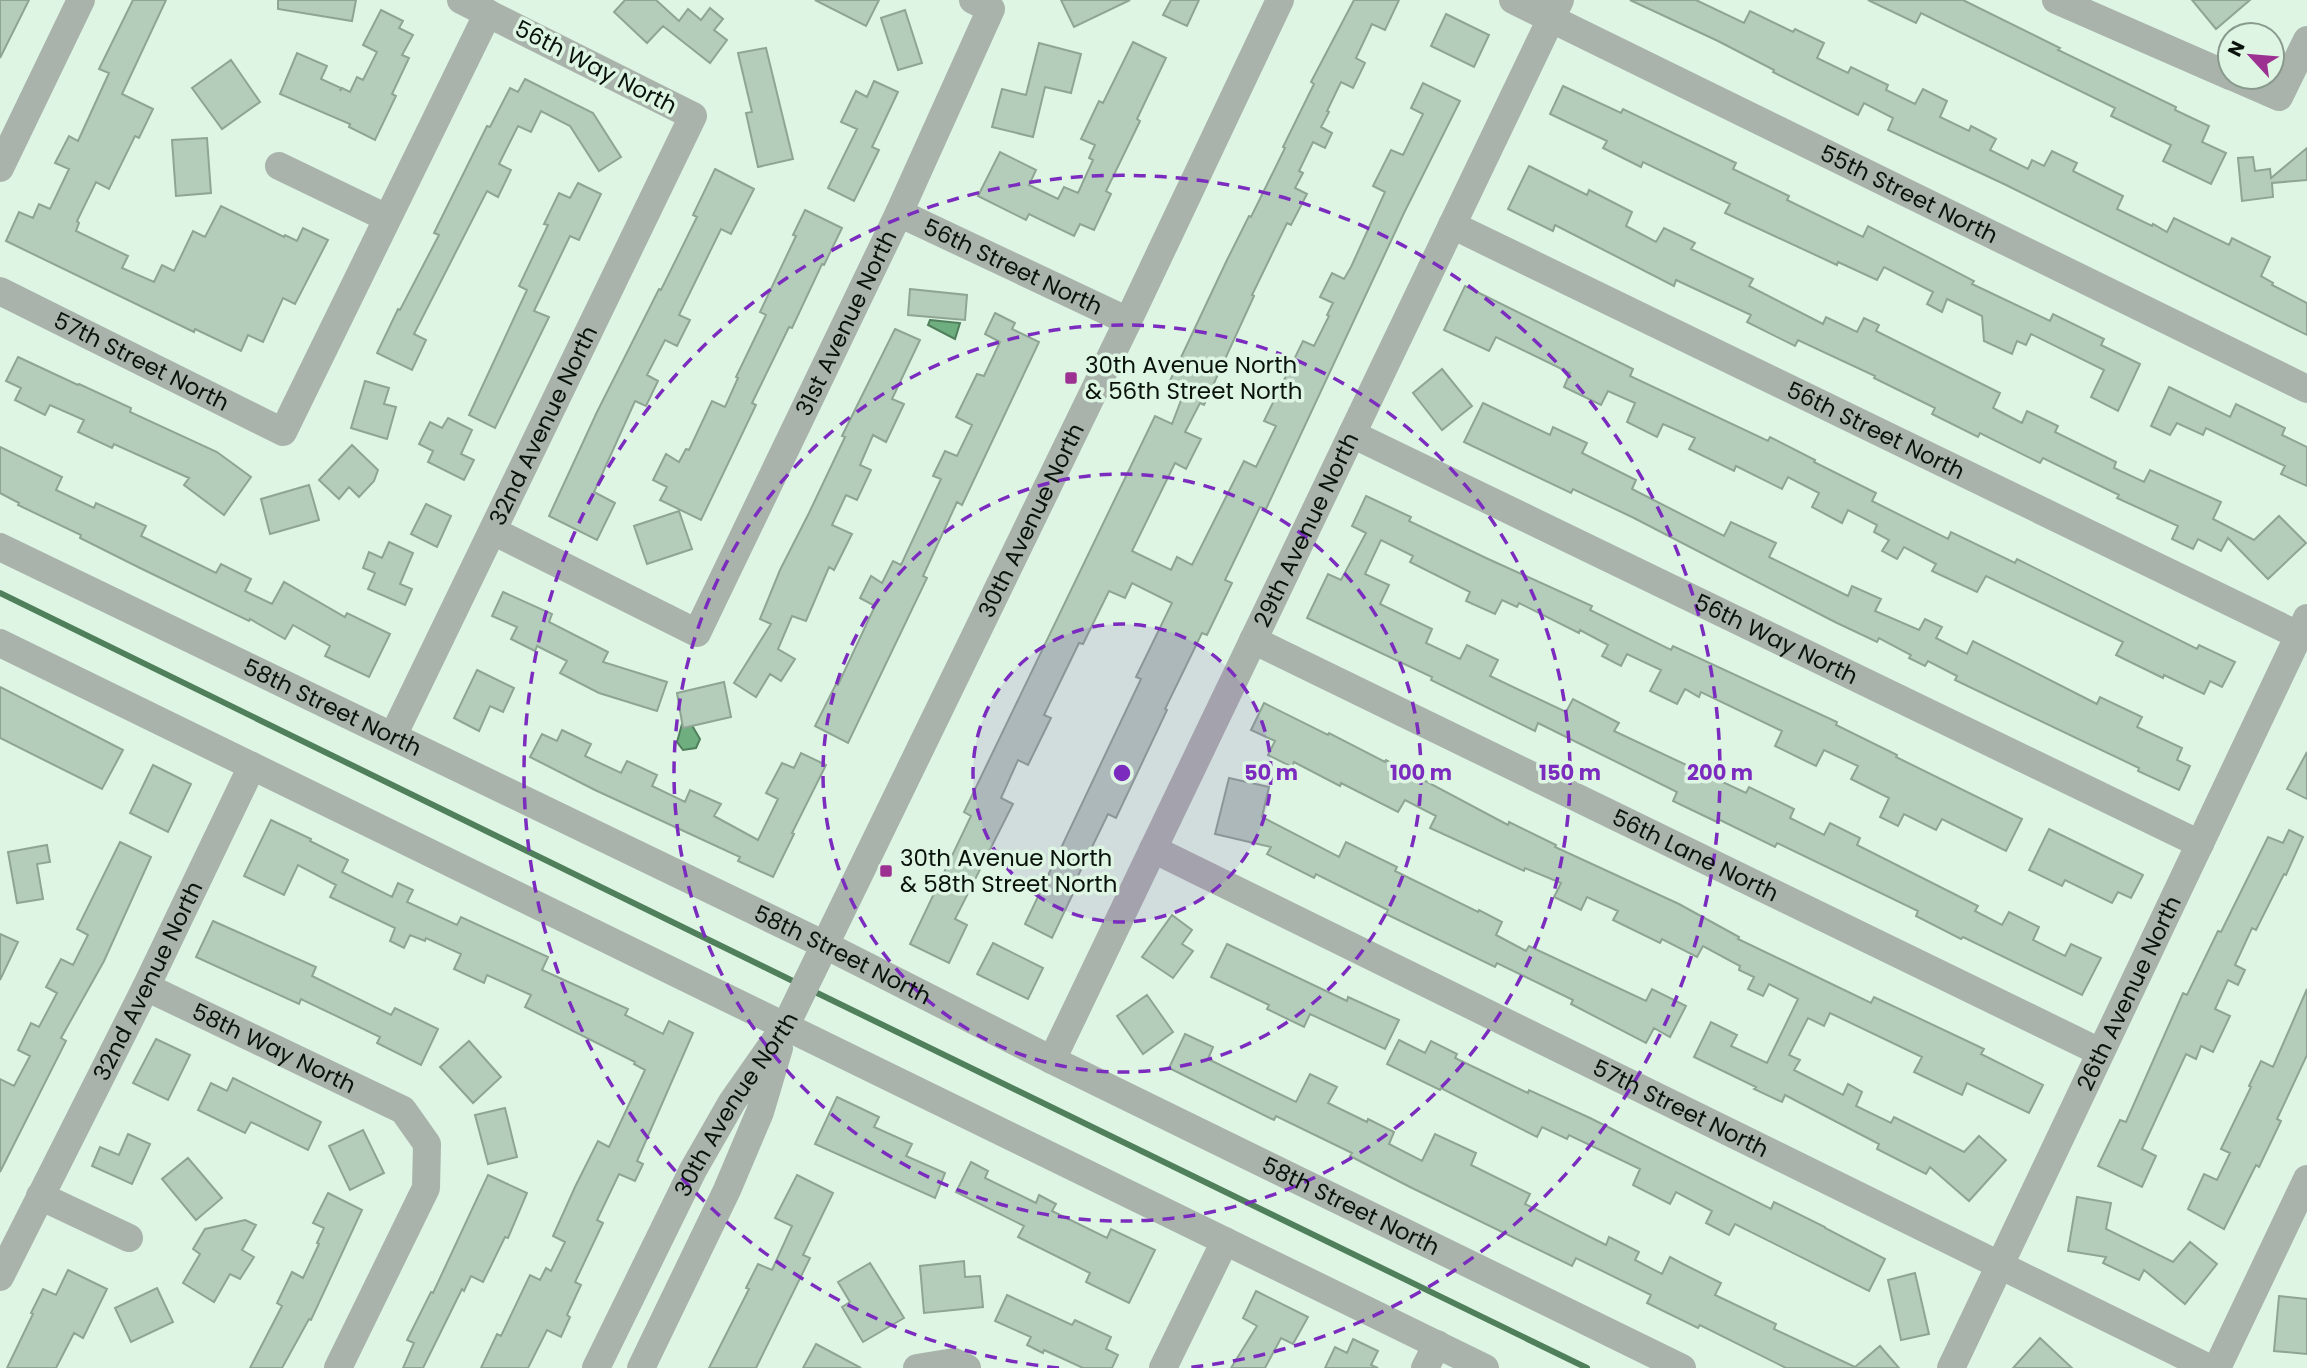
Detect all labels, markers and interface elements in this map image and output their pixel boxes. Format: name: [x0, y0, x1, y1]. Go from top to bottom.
street label: 56th Way North: [509, 12, 683, 122]
north arrow: [2216, 21, 2286, 91]
text: N: [2221, 36, 2251, 61]
street label: 55th Street North: [1815, 137, 2003, 251]
street label: 56th Street North: [918, 211, 1108, 323]
street label: 31st Avenue North: [788, 225, 904, 421]
street label: 57th Street North: [48, 304, 235, 419]
street label: 32nd Avenue North: [481, 320, 605, 531]
place label: 30th Avenue North & 56th Street North: [1085, 349, 1302, 407]
marker: 30th Avenue North & 56th Street North: [1063, 370, 1079, 386]
street label: 56th Street North: [1781, 374, 1970, 487]
street label: 30th Avenue North: [970, 418, 1092, 623]
street label: 29th Avenue North: [1246, 427, 1366, 632]
street label: 56th Way North: [1689, 586, 1863, 692]
street label: 58th Street North: [238, 651, 427, 764]
text: 50 m: [1244, 758, 1298, 787]
text: 100 m: [1390, 758, 1452, 787]
text: 150 m: [1539, 758, 1601, 787]
text: 200 m: [1687, 758, 1753, 787]
centre of rings: [1110, 761, 1134, 785]
street label: 56th Lane North: [1607, 801, 1784, 909]
place label: 30th Avenue North & 58th Street North: [900, 842, 1117, 900]
marker: 30th Avenue North & 58th Street North: [878, 863, 894, 879]
street label: 32nd Avenue North: [85, 876, 210, 1086]
street label: 26th Avenue North: [2069, 890, 2189, 1096]
street label: 58th Street North: [749, 897, 937, 1012]
street label: 58th Way North: [187, 995, 361, 1101]
street label: 30th Avenue North: [666, 1007, 806, 1202]
street label: 57th Street North: [1587, 1052, 1774, 1165]
street label: 58th Street North: [1256, 1149, 1445, 1263]

